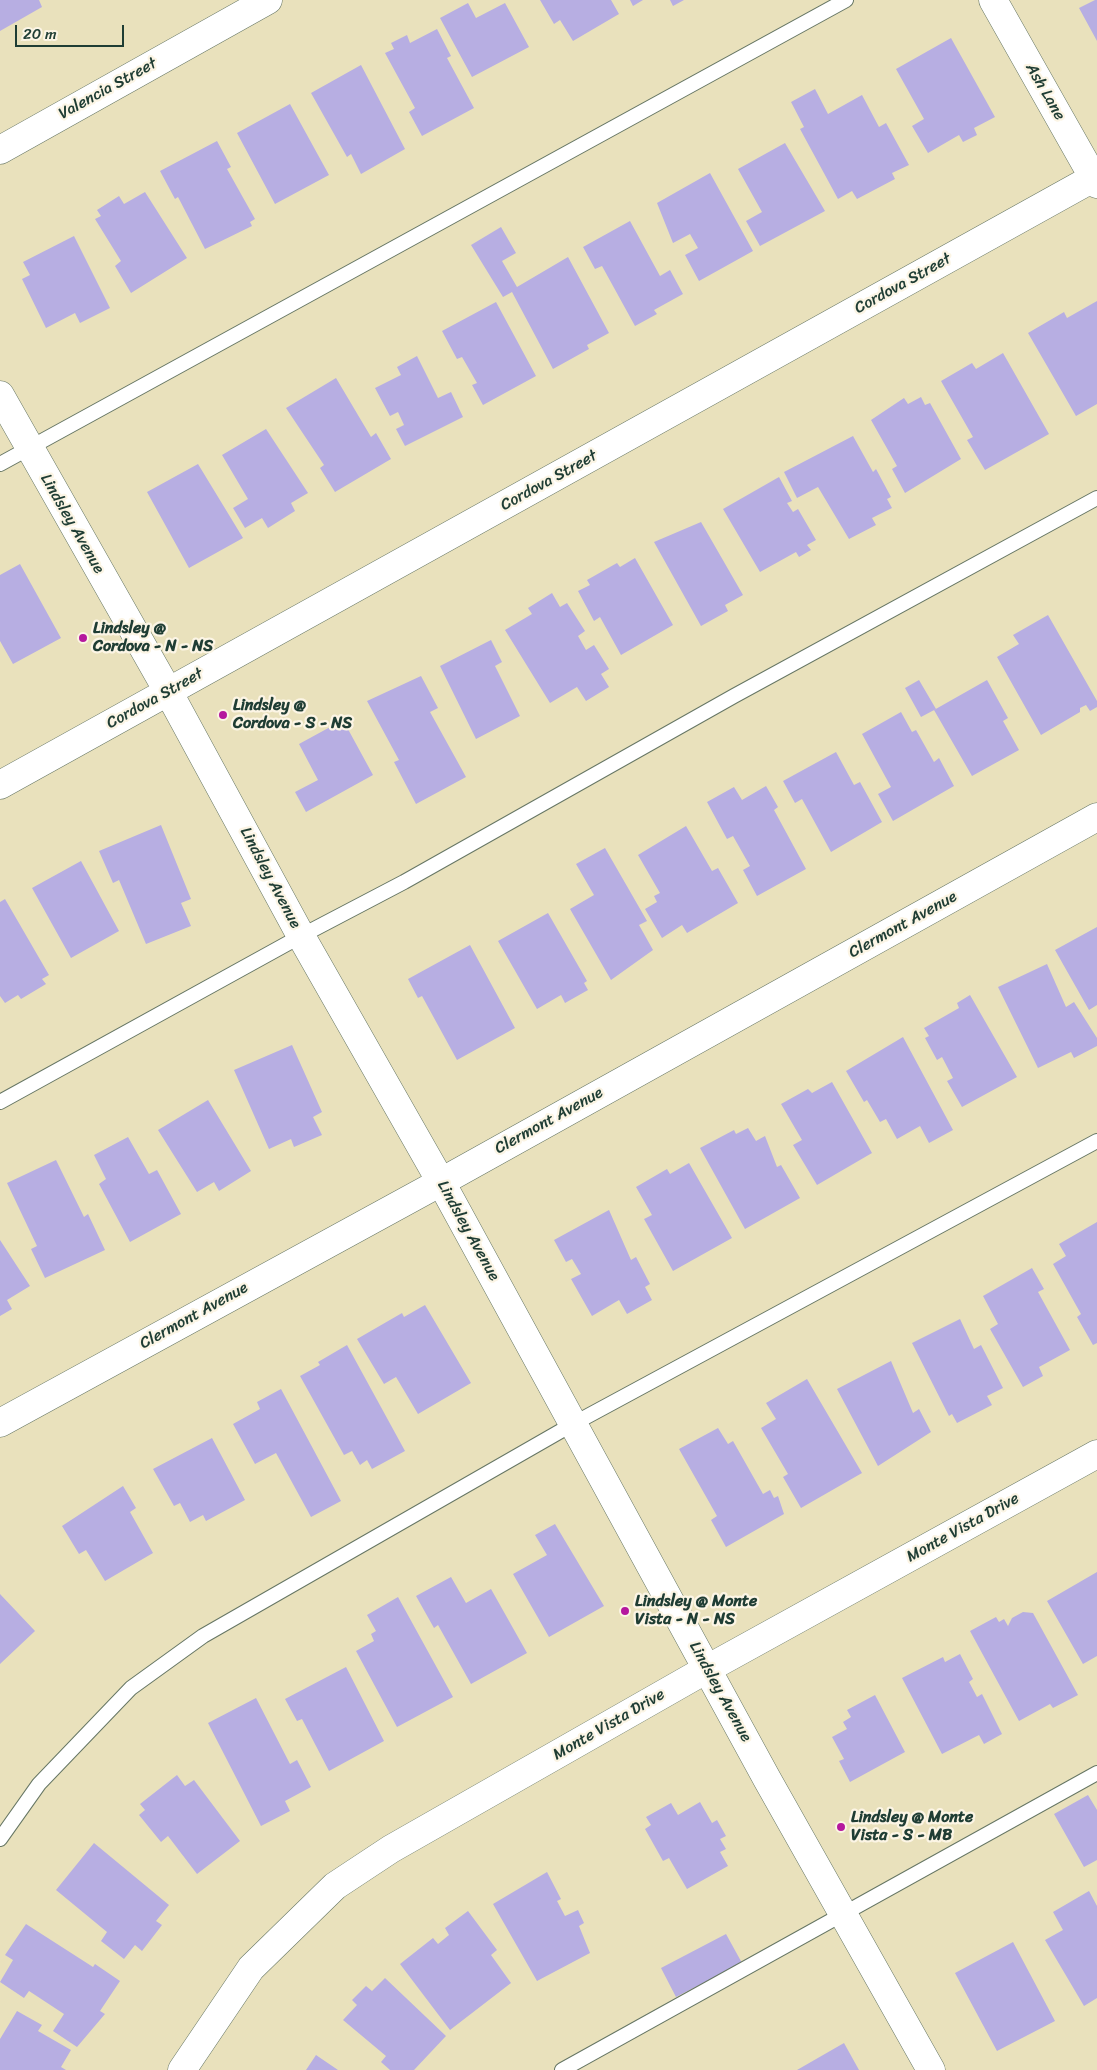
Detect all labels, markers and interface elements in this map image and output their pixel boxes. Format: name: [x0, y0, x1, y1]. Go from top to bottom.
scale bar: [18, 15, 126, 47]
text: 20 m: [23, 21, 57, 47]
street label: Valencia Street: [56, 54, 160, 124]
street label: Ash Lane: [1021, 60, 1069, 124]
street label: Cordova Street: [851, 250, 955, 318]
street label: Cordova Street: [497, 447, 601, 515]
street label: Lindsley Avenue: [36, 471, 108, 577]
place label: Lindsley @ Cordova - N - NS: [93, 619, 213, 657]
marker: Lindsley @ Cordova - N - NS: [77, 632, 89, 644]
street label: Cordova Street: [103, 665, 207, 733]
place label: Lindsley @ Cordova - S - NS: [233, 696, 352, 734]
marker: Lindsley @ Cordova - S - NS: [217, 709, 229, 721]
street label: Lindsley Avenue: [235, 824, 305, 932]
street label: Clermont Avenue: [846, 887, 960, 963]
street label: Clermont Avenue: [492, 1083, 606, 1159]
street label: Lindsley Avenue: [433, 1177, 503, 1285]
street label: Clermont Avenue: [137, 1278, 251, 1354]
street label: Monte Vista Drive: [903, 1489, 1023, 1567]
place label: Lindsley @ Monte Vista - N - NS: [635, 1592, 757, 1630]
marker: Lindsley @ Monte Vista - N - NS: [619, 1605, 631, 1617]
street label: Lindsley Avenue: [685, 1638, 755, 1746]
street label: Monte Vista Drive: [550, 1685, 668, 1765]
place label: Lindsley @ Monte Vista - S - MB: [851, 1808, 973, 1846]
marker: Lindsley @ Monte Vista - S - MB: [835, 1821, 847, 1833]

